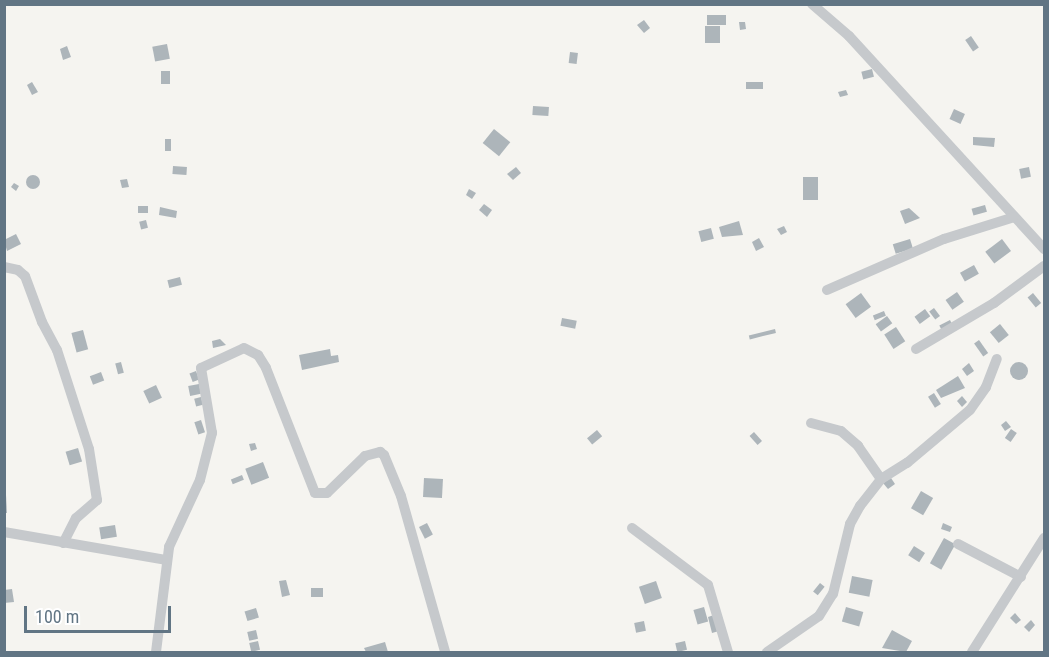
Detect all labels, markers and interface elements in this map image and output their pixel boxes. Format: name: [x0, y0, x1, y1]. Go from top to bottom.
scale bar: [27, 594, 174, 632]
text: 100 m: [35, 606, 79, 627]

